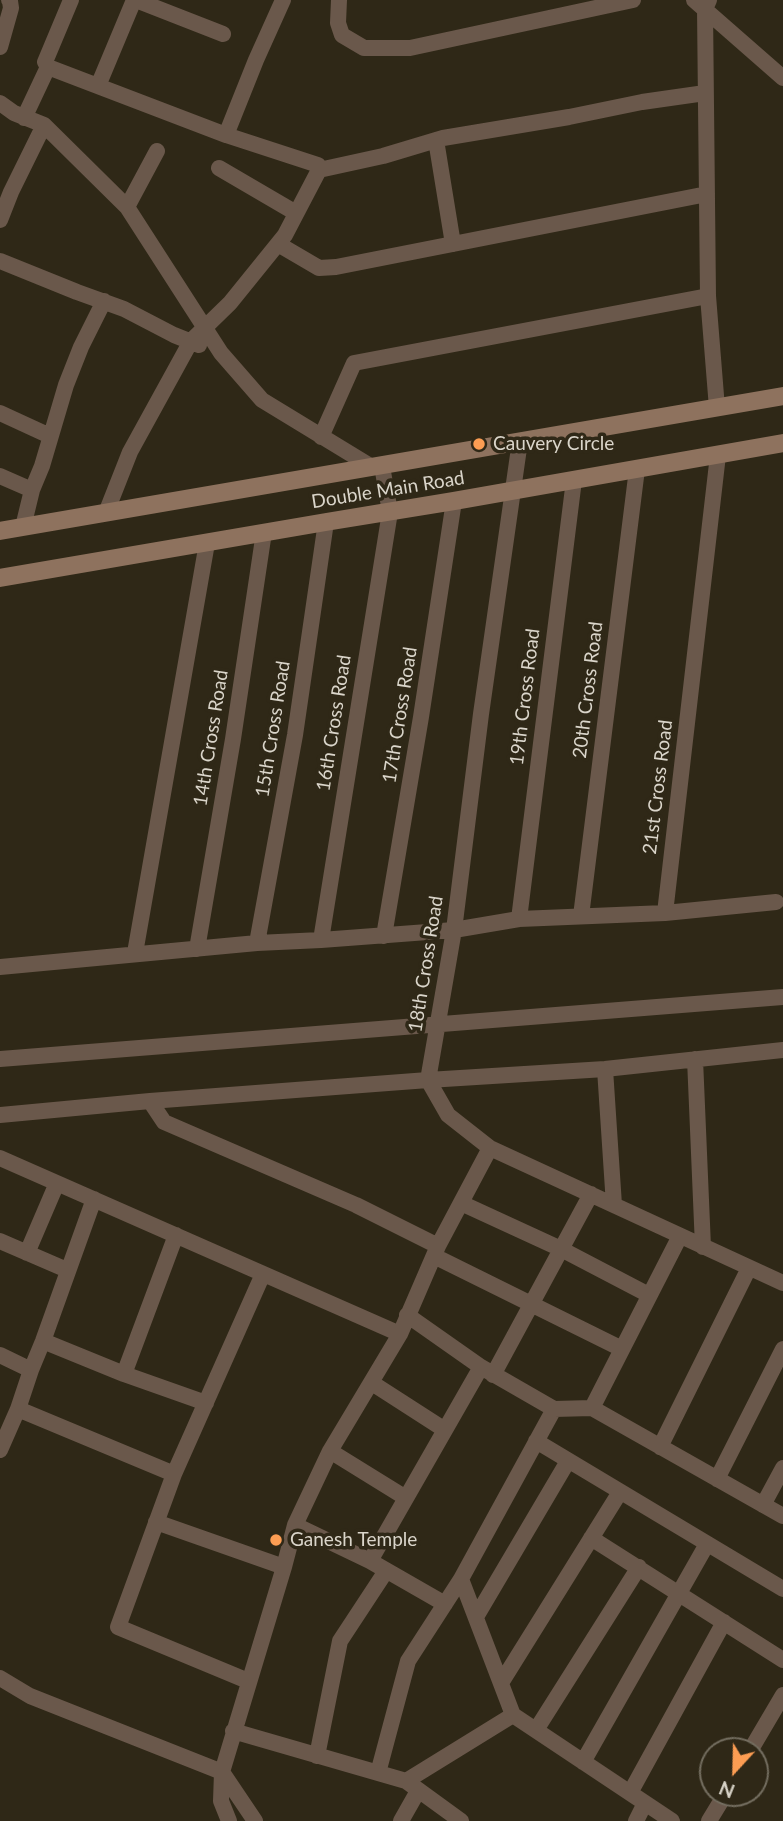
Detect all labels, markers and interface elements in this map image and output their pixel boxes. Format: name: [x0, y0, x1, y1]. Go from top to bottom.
place label: Cauvery Circle: [493, 433, 614, 455]
marker: Cauvery Circle: [471, 436, 487, 452]
street label: Double Main Road: [310, 467, 466, 513]
street label: 20th Cross Road: [568, 620, 608, 760]
street label: 19th Cross Road: [505, 627, 545, 767]
street label: 17th Cross Road: [378, 645, 422, 785]
street label: 16th Cross Road: [312, 653, 356, 793]
street label: 15th Cross Road: [251, 659, 295, 799]
street label: 14th Cross Road: [189, 668, 233, 808]
street label: 21st Cross Road: [638, 718, 678, 856]
street label: 18th Cross Road: [404, 894, 448, 1034]
place label: Ganesh Temple: [290, 1529, 417, 1551]
marker: Ganesh Temple: [268, 1532, 284, 1548]
north arrow: [699, 1737, 769, 1807]
text: N: [716, 1777, 738, 1803]

